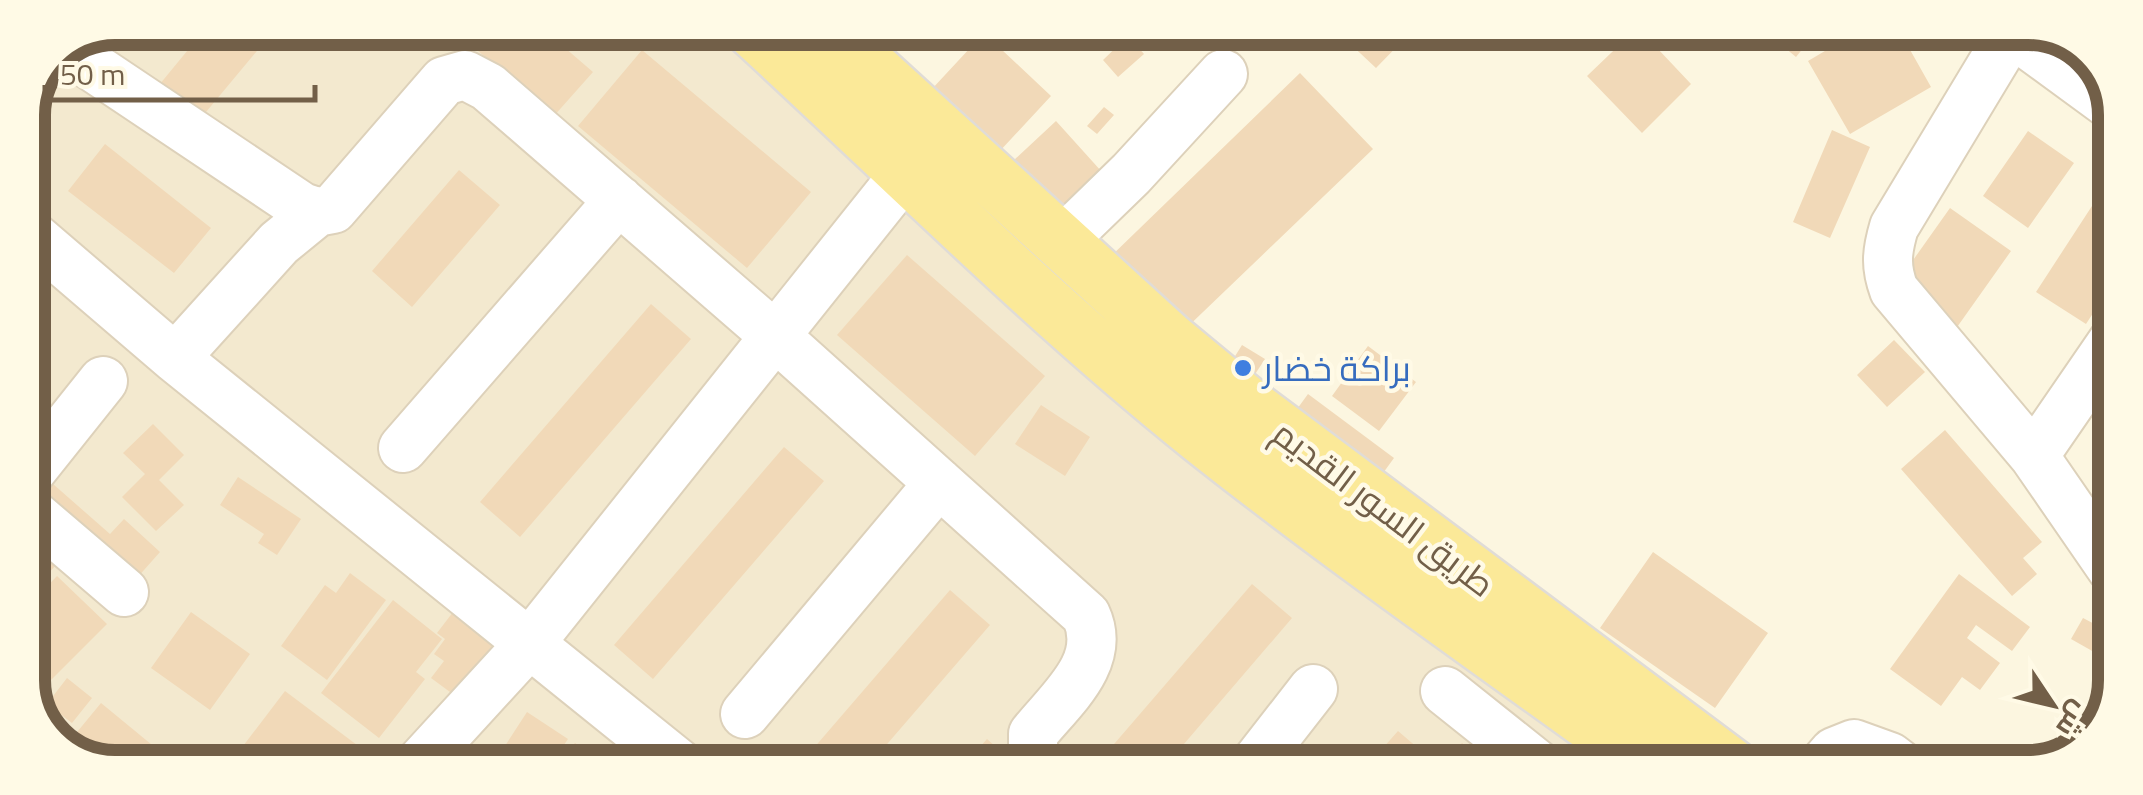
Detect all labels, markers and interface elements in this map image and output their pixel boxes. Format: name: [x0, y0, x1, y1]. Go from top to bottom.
scale bar: [45, 40, 315, 102]
text: 50 m: [60, 51, 125, 97]
place label: براكة خضار: [1261, 341, 1411, 395]
marker: براكة خضار: [1232, 357, 1254, 379]
street label: طريق السور القديم: [1261, 406, 1507, 610]
north arrow: [2003, 655, 2103, 755]
text: ش: [2046, 693, 2102, 747]

